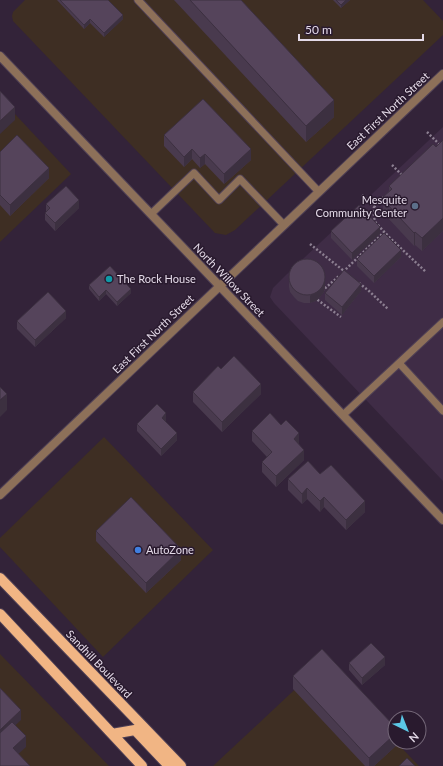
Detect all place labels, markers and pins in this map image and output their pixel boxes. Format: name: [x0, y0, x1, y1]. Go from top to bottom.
place label: Mesquite Community Center: [316, 193, 407, 219]
marker: Mesquite Community Center: [410, 201, 420, 211]
place label: The Rock House: [117, 272, 196, 285]
marker: The Rock House: [104, 274, 114, 284]
place label: AutoZone: [146, 543, 194, 556]
marker: AutoZone: [133, 545, 143, 555]

